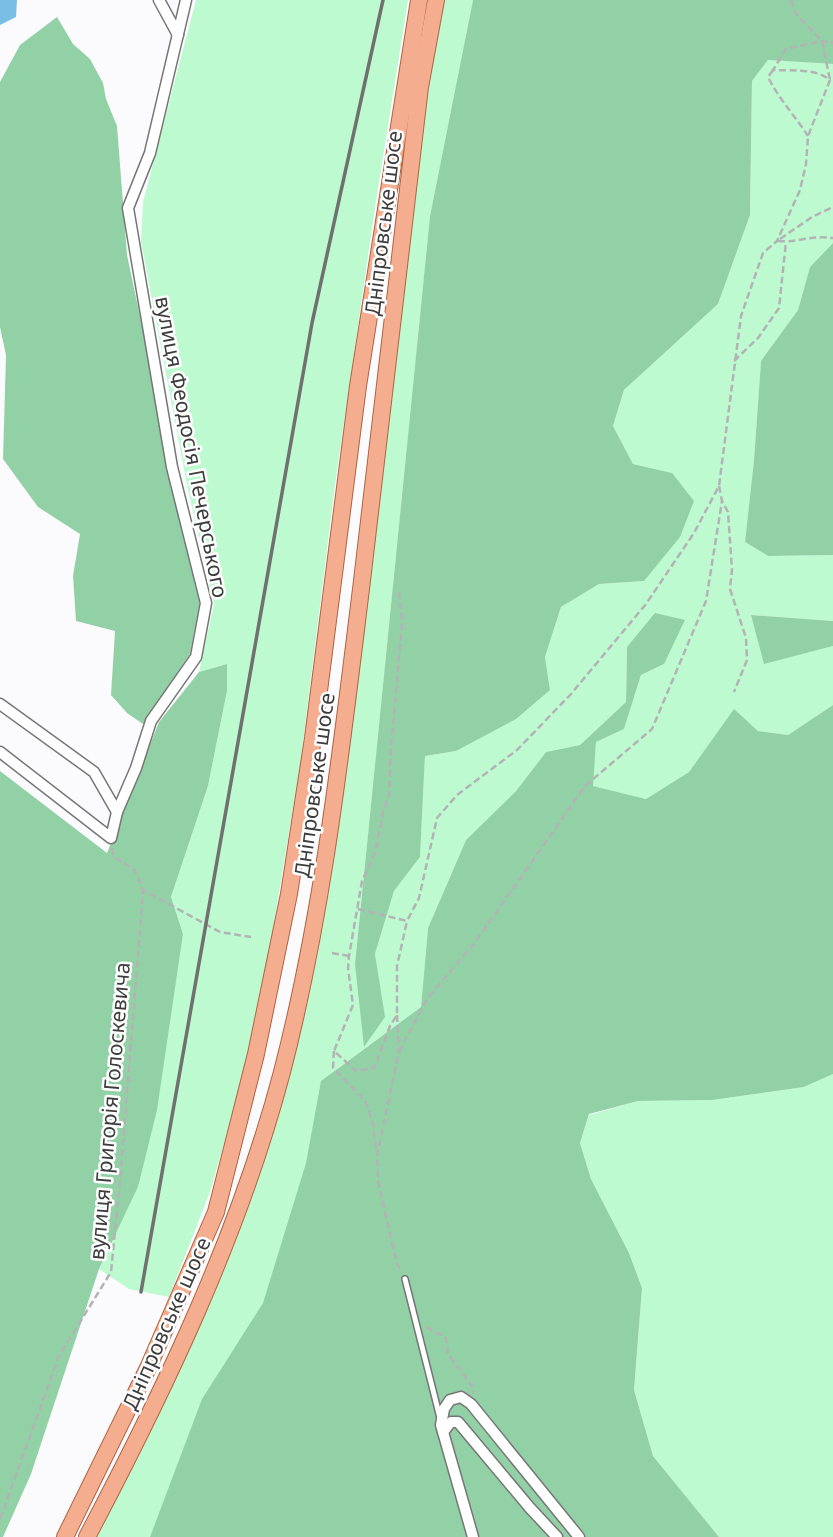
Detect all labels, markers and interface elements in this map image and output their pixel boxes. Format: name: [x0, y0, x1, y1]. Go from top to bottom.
street label: Дніпровське шосе: [358, 129, 408, 317]
street label: вулиця Феодосія Печерського: [149, 294, 235, 600]
street label: Дніпровське шосе: [287, 691, 341, 879]
street label: вулиця Григорія Голоскевича: [82, 961, 136, 1261]
street label: Дніпровське шосе: [115, 1232, 217, 1414]

